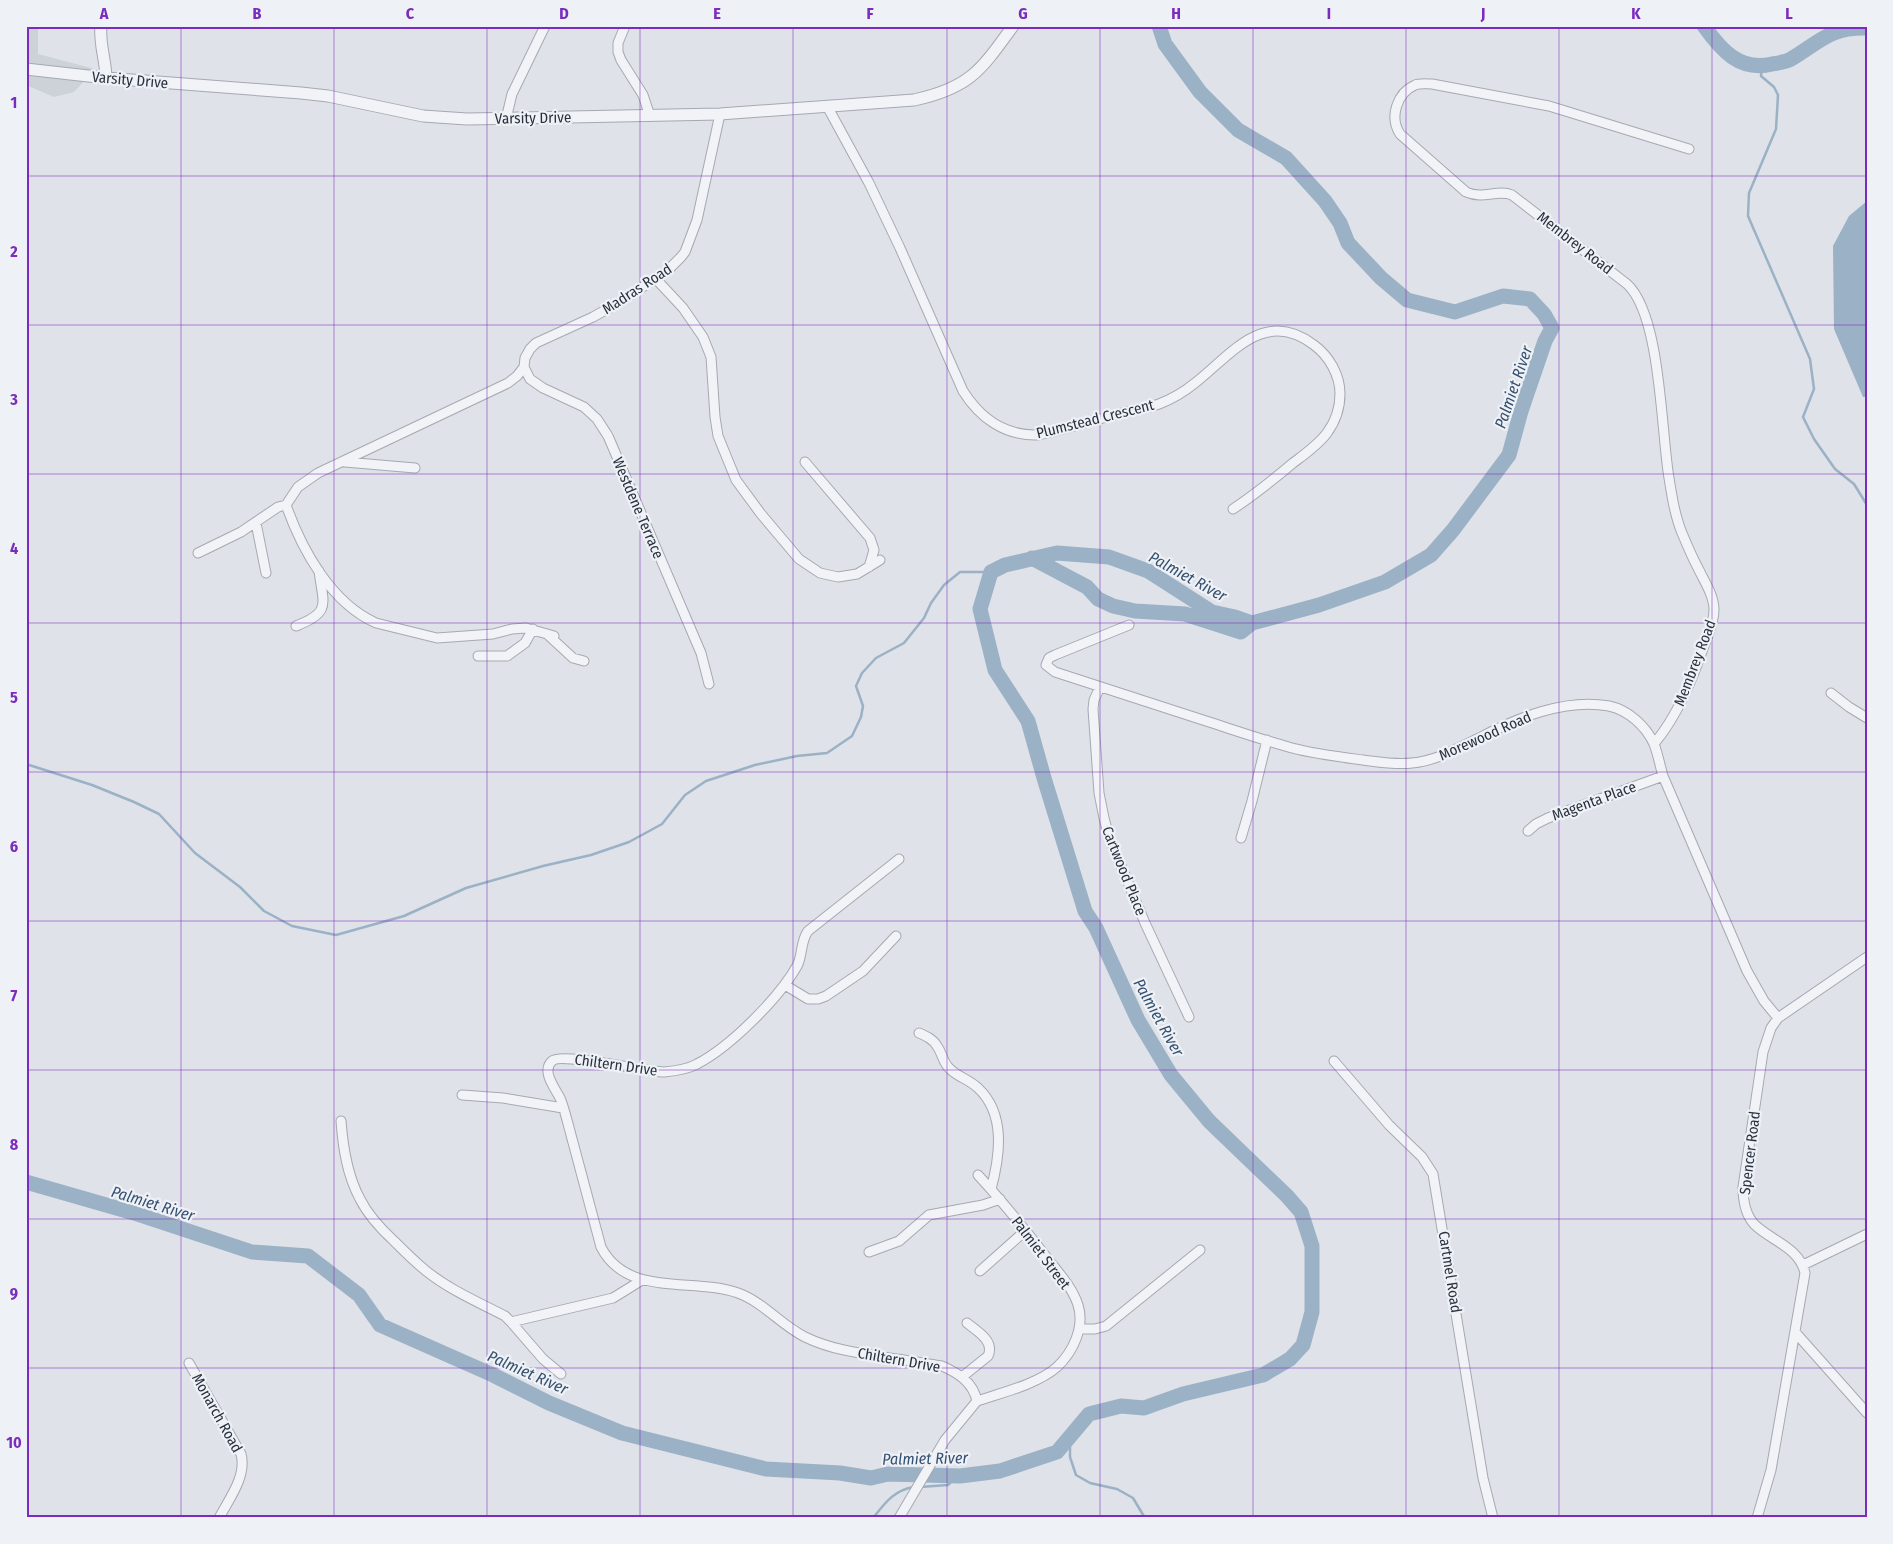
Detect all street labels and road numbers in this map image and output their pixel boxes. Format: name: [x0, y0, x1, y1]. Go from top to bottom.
street label: Varsity Drive: [91, 68, 169, 92]
street label: Varsity Drive: [495, 108, 571, 128]
street label: Membrey Road: [1534, 208, 1616, 278]
street label: Madras Road: [599, 260, 675, 318]
street label: Plumstead Crescent: [1034, 396, 1156, 442]
street label: Westdene Terrace: [609, 455, 667, 561]
street label: Membrey Road: [1670, 617, 1720, 709]
street label: Morewood Road: [1436, 708, 1534, 764]
street label: Magenta Place: [1550, 777, 1638, 825]
street label: Cartwood Place: [1098, 824, 1150, 918]
street label: Chiltern Drive: [573, 1050, 659, 1080]
street label: Spencer Road: [1736, 1110, 1764, 1196]
street label: Palmiet Street: [1008, 1213, 1074, 1293]
street label: Cartmel Road: [1435, 1230, 1465, 1314]
street label: Chiltern Drive: [856, 1344, 942, 1376]
street label: Monarch Road: [188, 1370, 246, 1456]

